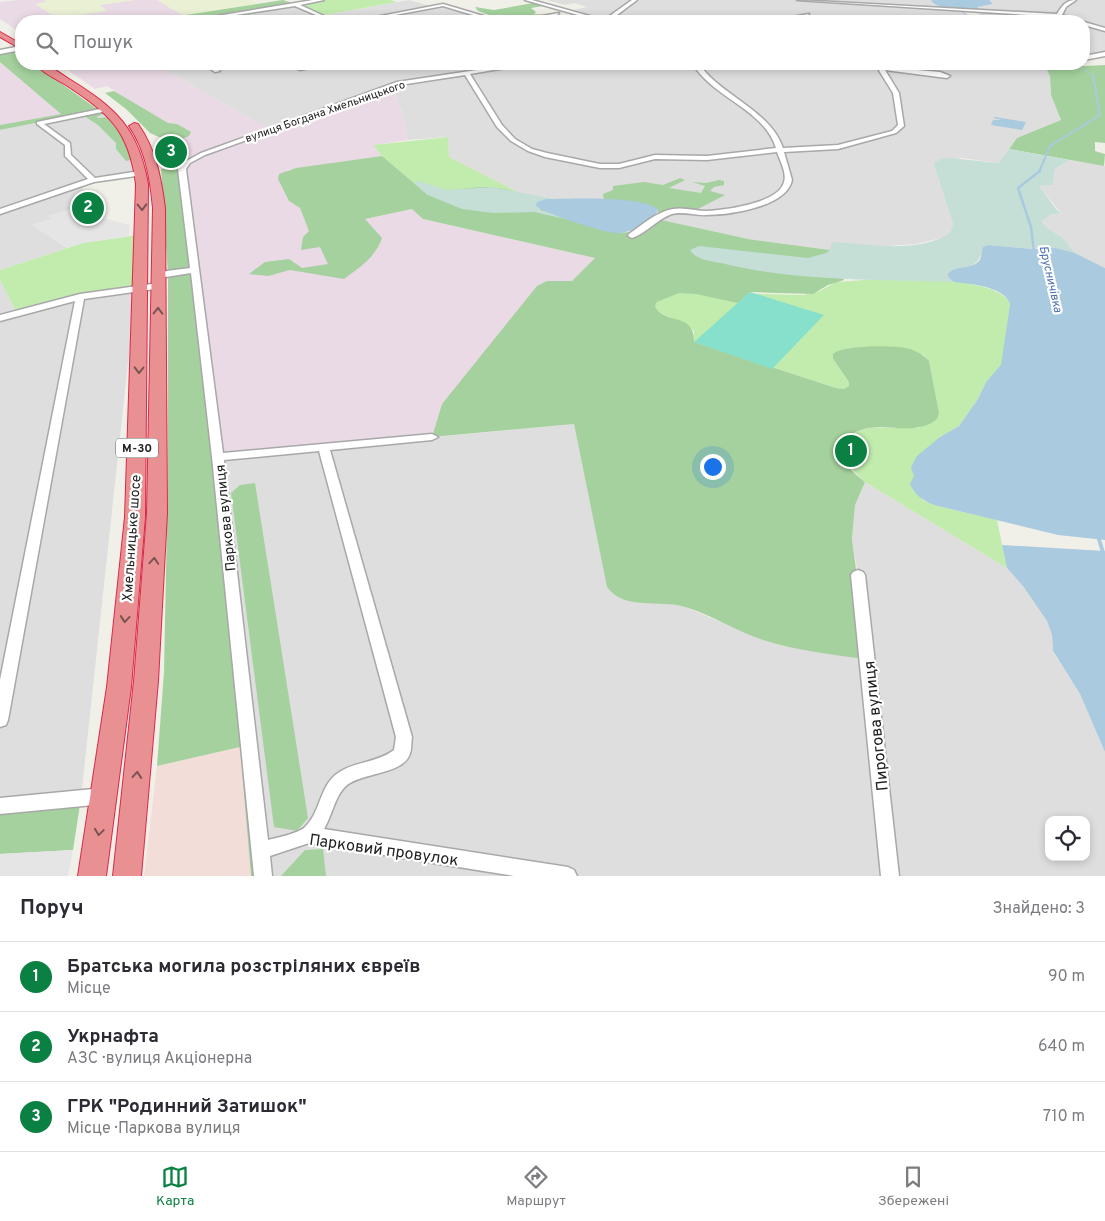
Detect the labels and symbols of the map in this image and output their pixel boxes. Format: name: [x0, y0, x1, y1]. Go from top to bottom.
street label: вулиця Богдана Хмельницького: [244, 78, 407, 146]
pin: 3: [155, 133, 187, 171]
pin: 2: [72, 189, 104, 227]
one-way arrow: [137, 204, 147, 211]
water label: Брусничівка: [1035, 244, 1066, 315]
one-way arrow: [153, 307, 163, 314]
one-way arrow: [134, 366, 145, 374]
pin: 1: [835, 432, 867, 470]
road number: М-30: [116, 438, 158, 458]
your location: [700, 454, 726, 480]
street label: Паркова вулиця: [212, 464, 241, 572]
street label: Хмельницьке шосе: [120, 474, 145, 602]
one-way arrow: [148, 557, 159, 565]
one-way arrow: [120, 615, 131, 623]
street label: Пирогова вулиця: [860, 660, 894, 792]
one-way arrow: [132, 771, 143, 779]
one-way arrow: [94, 828, 104, 837]
street label: Парковий провулок: [308, 831, 460, 871]

